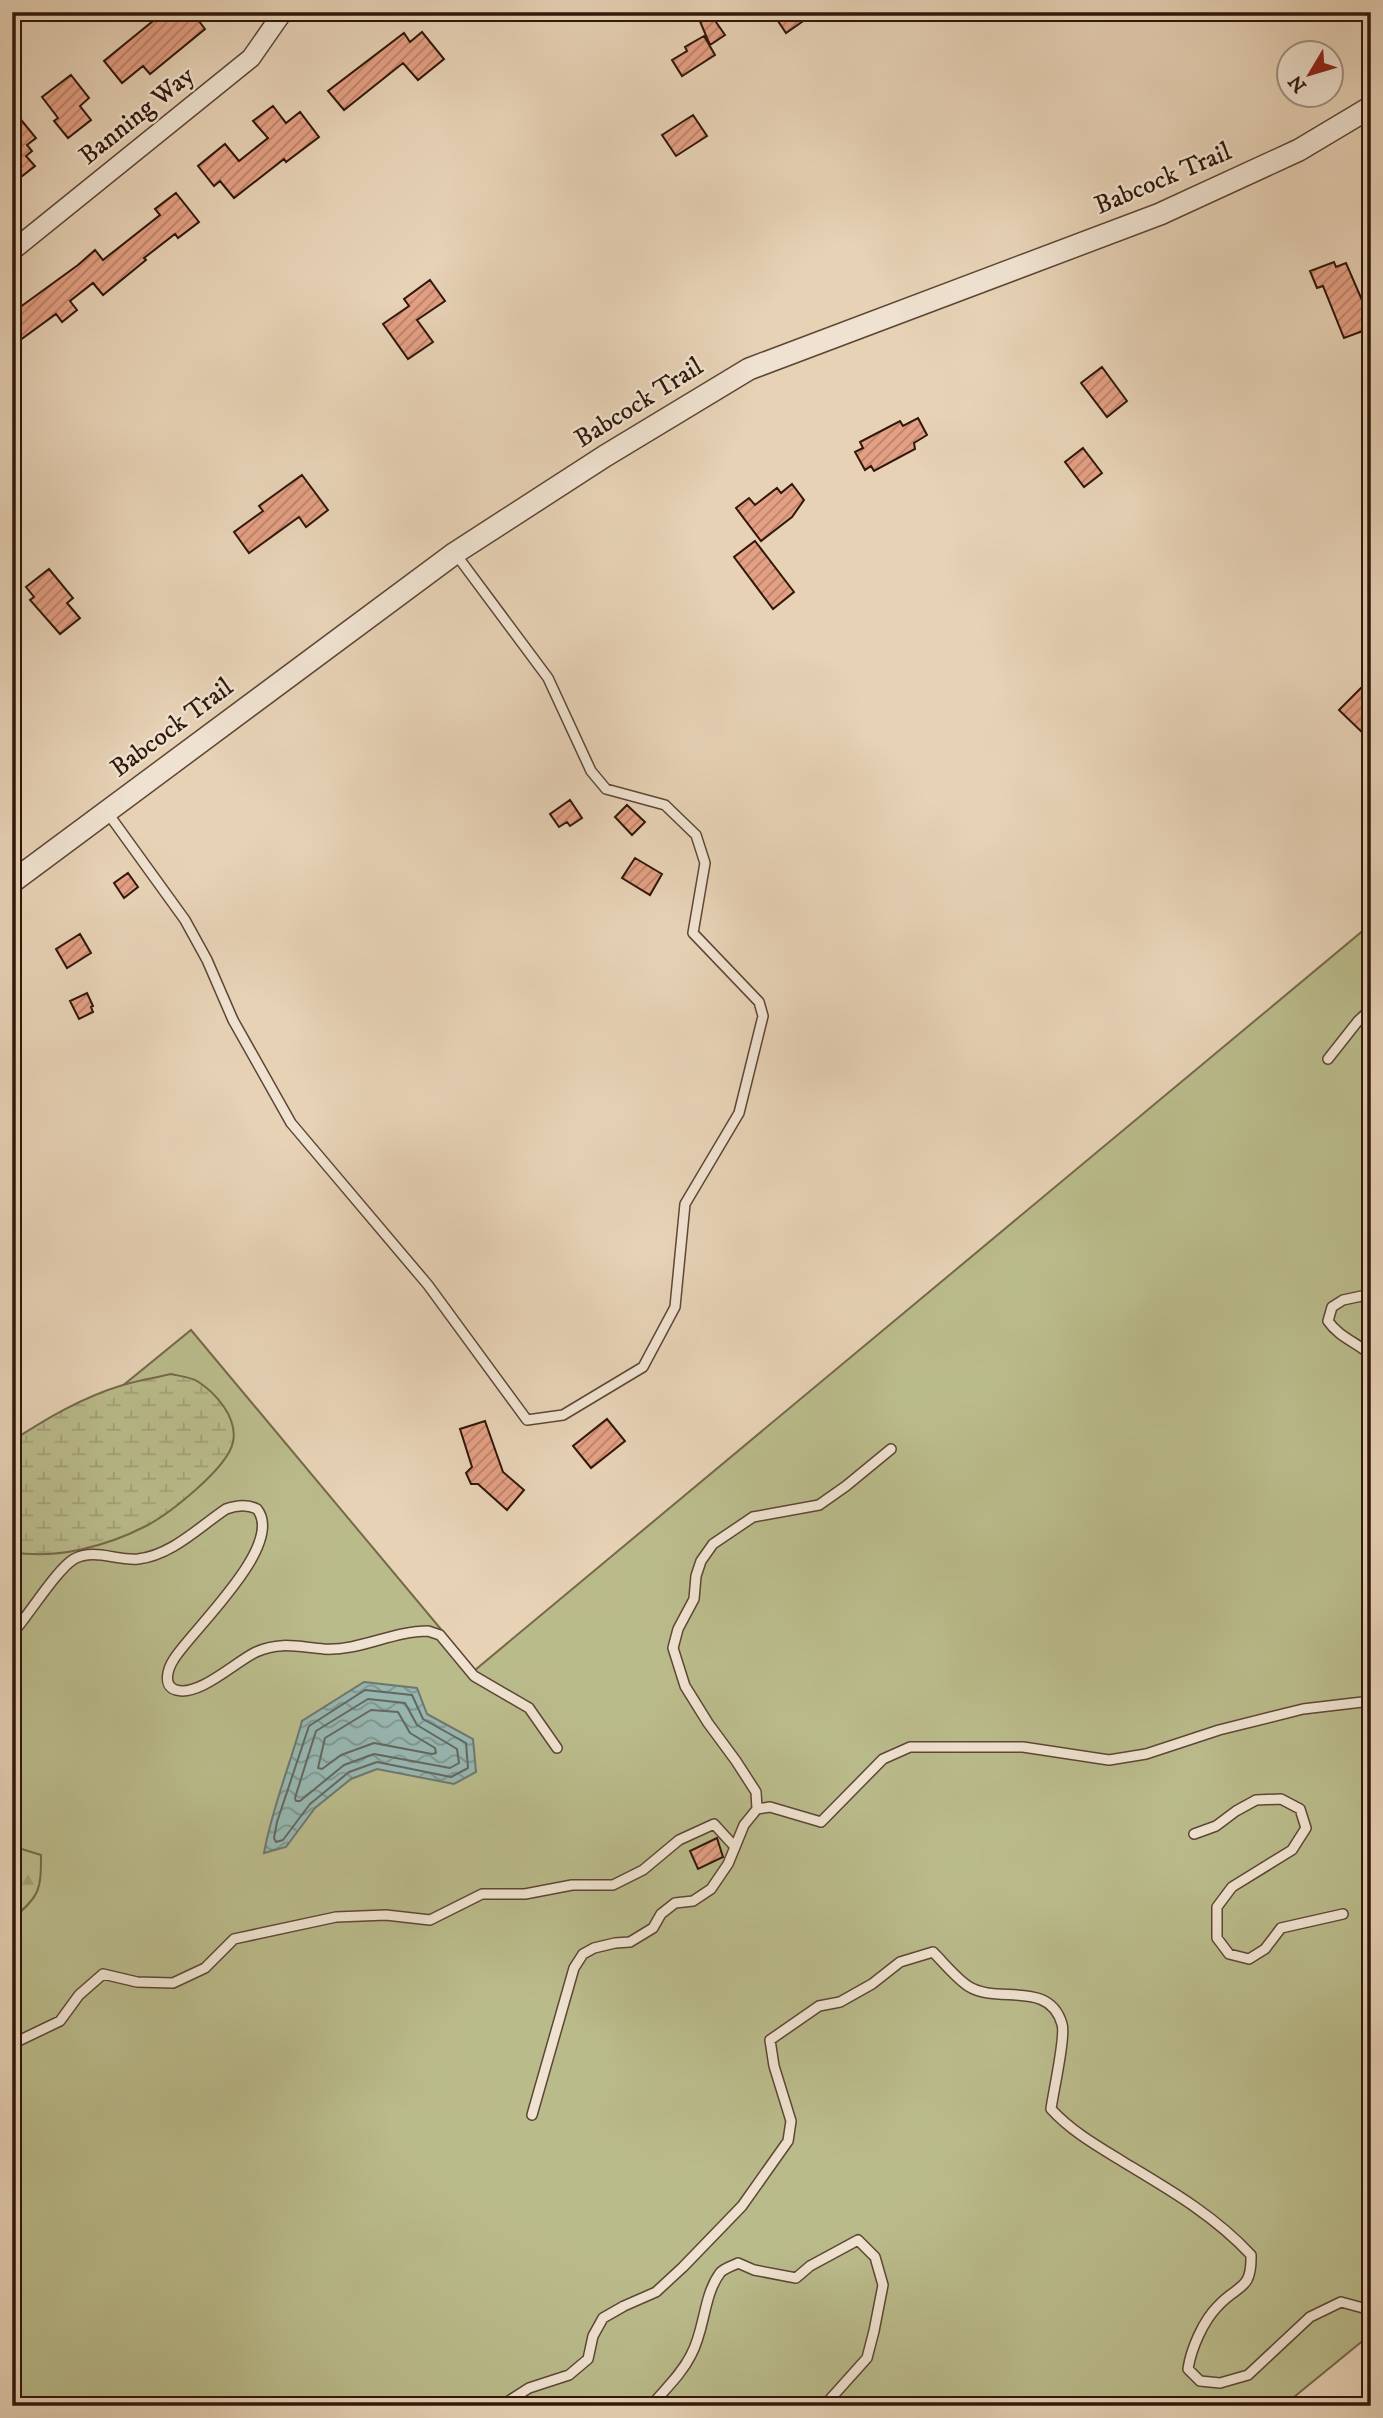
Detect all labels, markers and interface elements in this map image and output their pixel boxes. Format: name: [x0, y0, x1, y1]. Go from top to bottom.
north arrow: [1274, 38, 1344, 108]
street label: Banning Way: [73, 59, 202, 172]
text: N: [1284, 70, 1312, 97]
street label: Babcock Trail: [1090, 135, 1237, 223]
street label: Babcock Trail: [569, 350, 710, 456]
street label: Babcock Trail: [104, 671, 240, 785]

